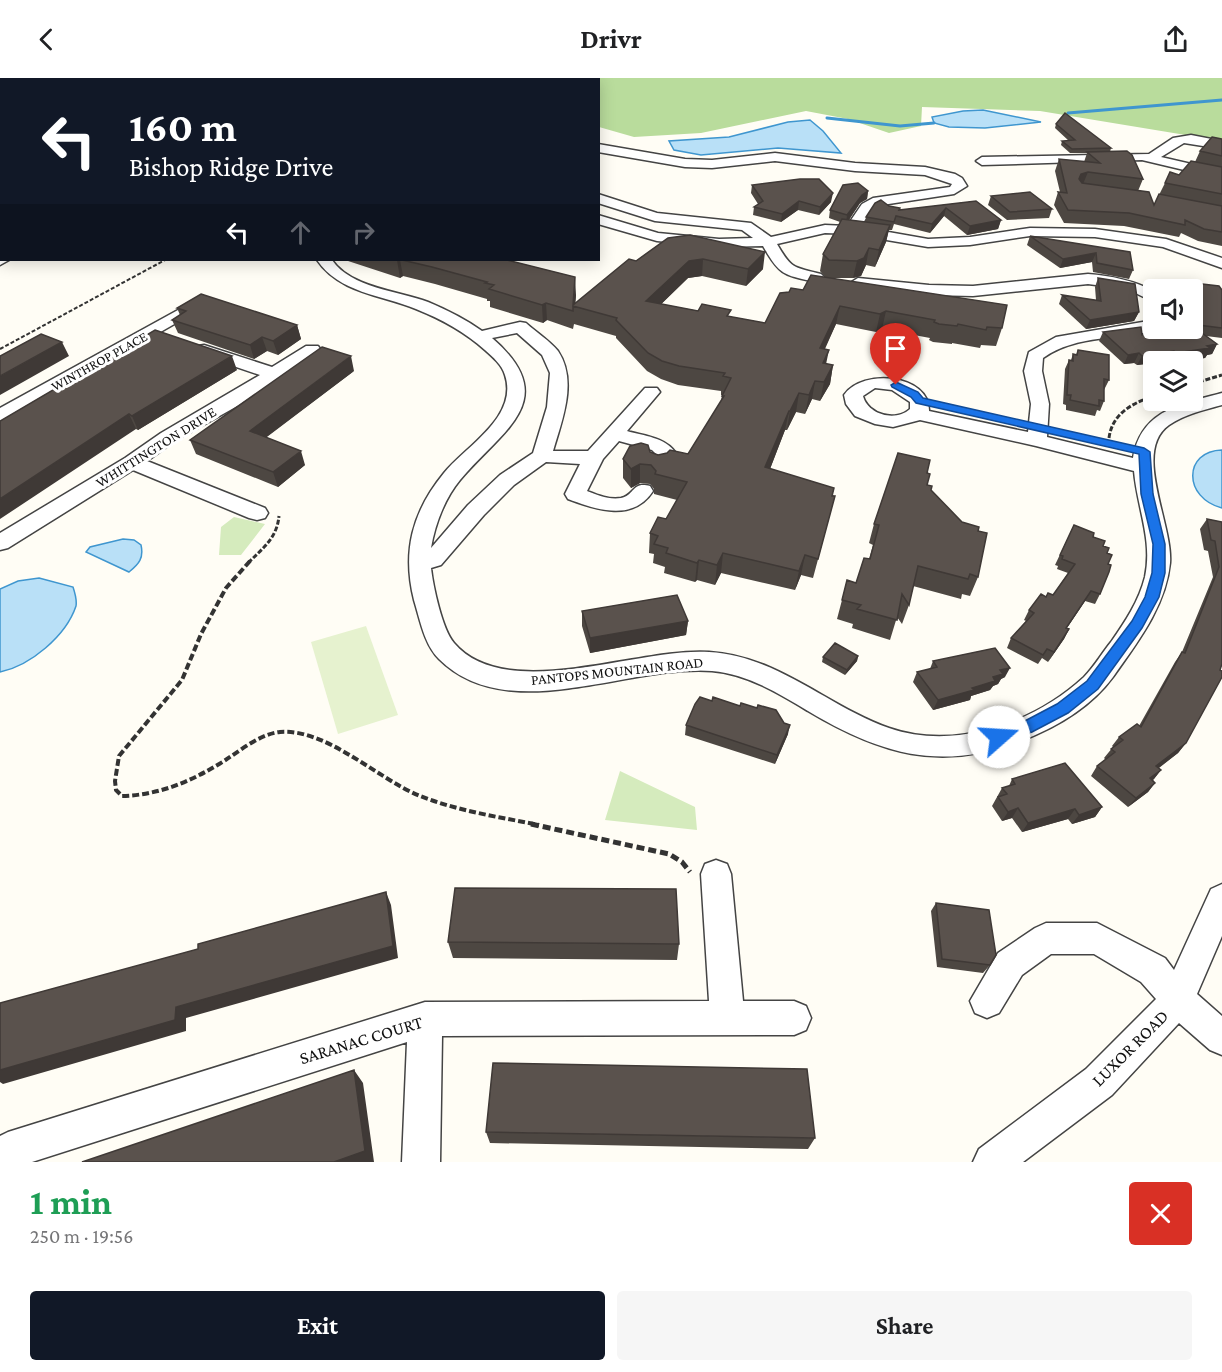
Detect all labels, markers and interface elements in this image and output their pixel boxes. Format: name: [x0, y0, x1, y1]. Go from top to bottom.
icon: back: [30, 23, 63, 56]
icon: share: [1159, 23, 1192, 56]
text: Drivr: [580, 24, 642, 54]
icon: left: [30, 102, 108, 180]
text: 160 m: [129, 103, 237, 150]
text: Bishop Ridge Drive: [129, 152, 333, 182]
icon: left: [221, 216, 254, 249]
icon: ahead: [284, 216, 317, 249]
icon: right: [347, 216, 380, 249]
map controls: [1143, 279, 1203, 411]
button: sound: [1143, 279, 1203, 339]
pin: [870, 323, 921, 385]
street label: WINTHROP PLACE: [48, 328, 150, 394]
icon: arrive: [879, 332, 912, 365]
button: layers: [1143, 351, 1203, 411]
street label: WHITTINGTON DRIVE: [93, 403, 219, 491]
street label: PANTOPS MOUNTAIN ROAD: [530, 654, 704, 688]
position arrow: [967, 705, 1031, 769]
street label: LUXOR ROAD: [1088, 1006, 1172, 1090]
street label: SARANAC COURT: [297, 1012, 425, 1068]
text: 1 min: [30, 1182, 112, 1222]
button: close: [1129, 1182, 1192, 1245]
text: 250 m · 19:56: [30, 1225, 133, 1247]
button: Exit: [30, 1291, 605, 1360]
button: Share: [617, 1291, 1192, 1360]

